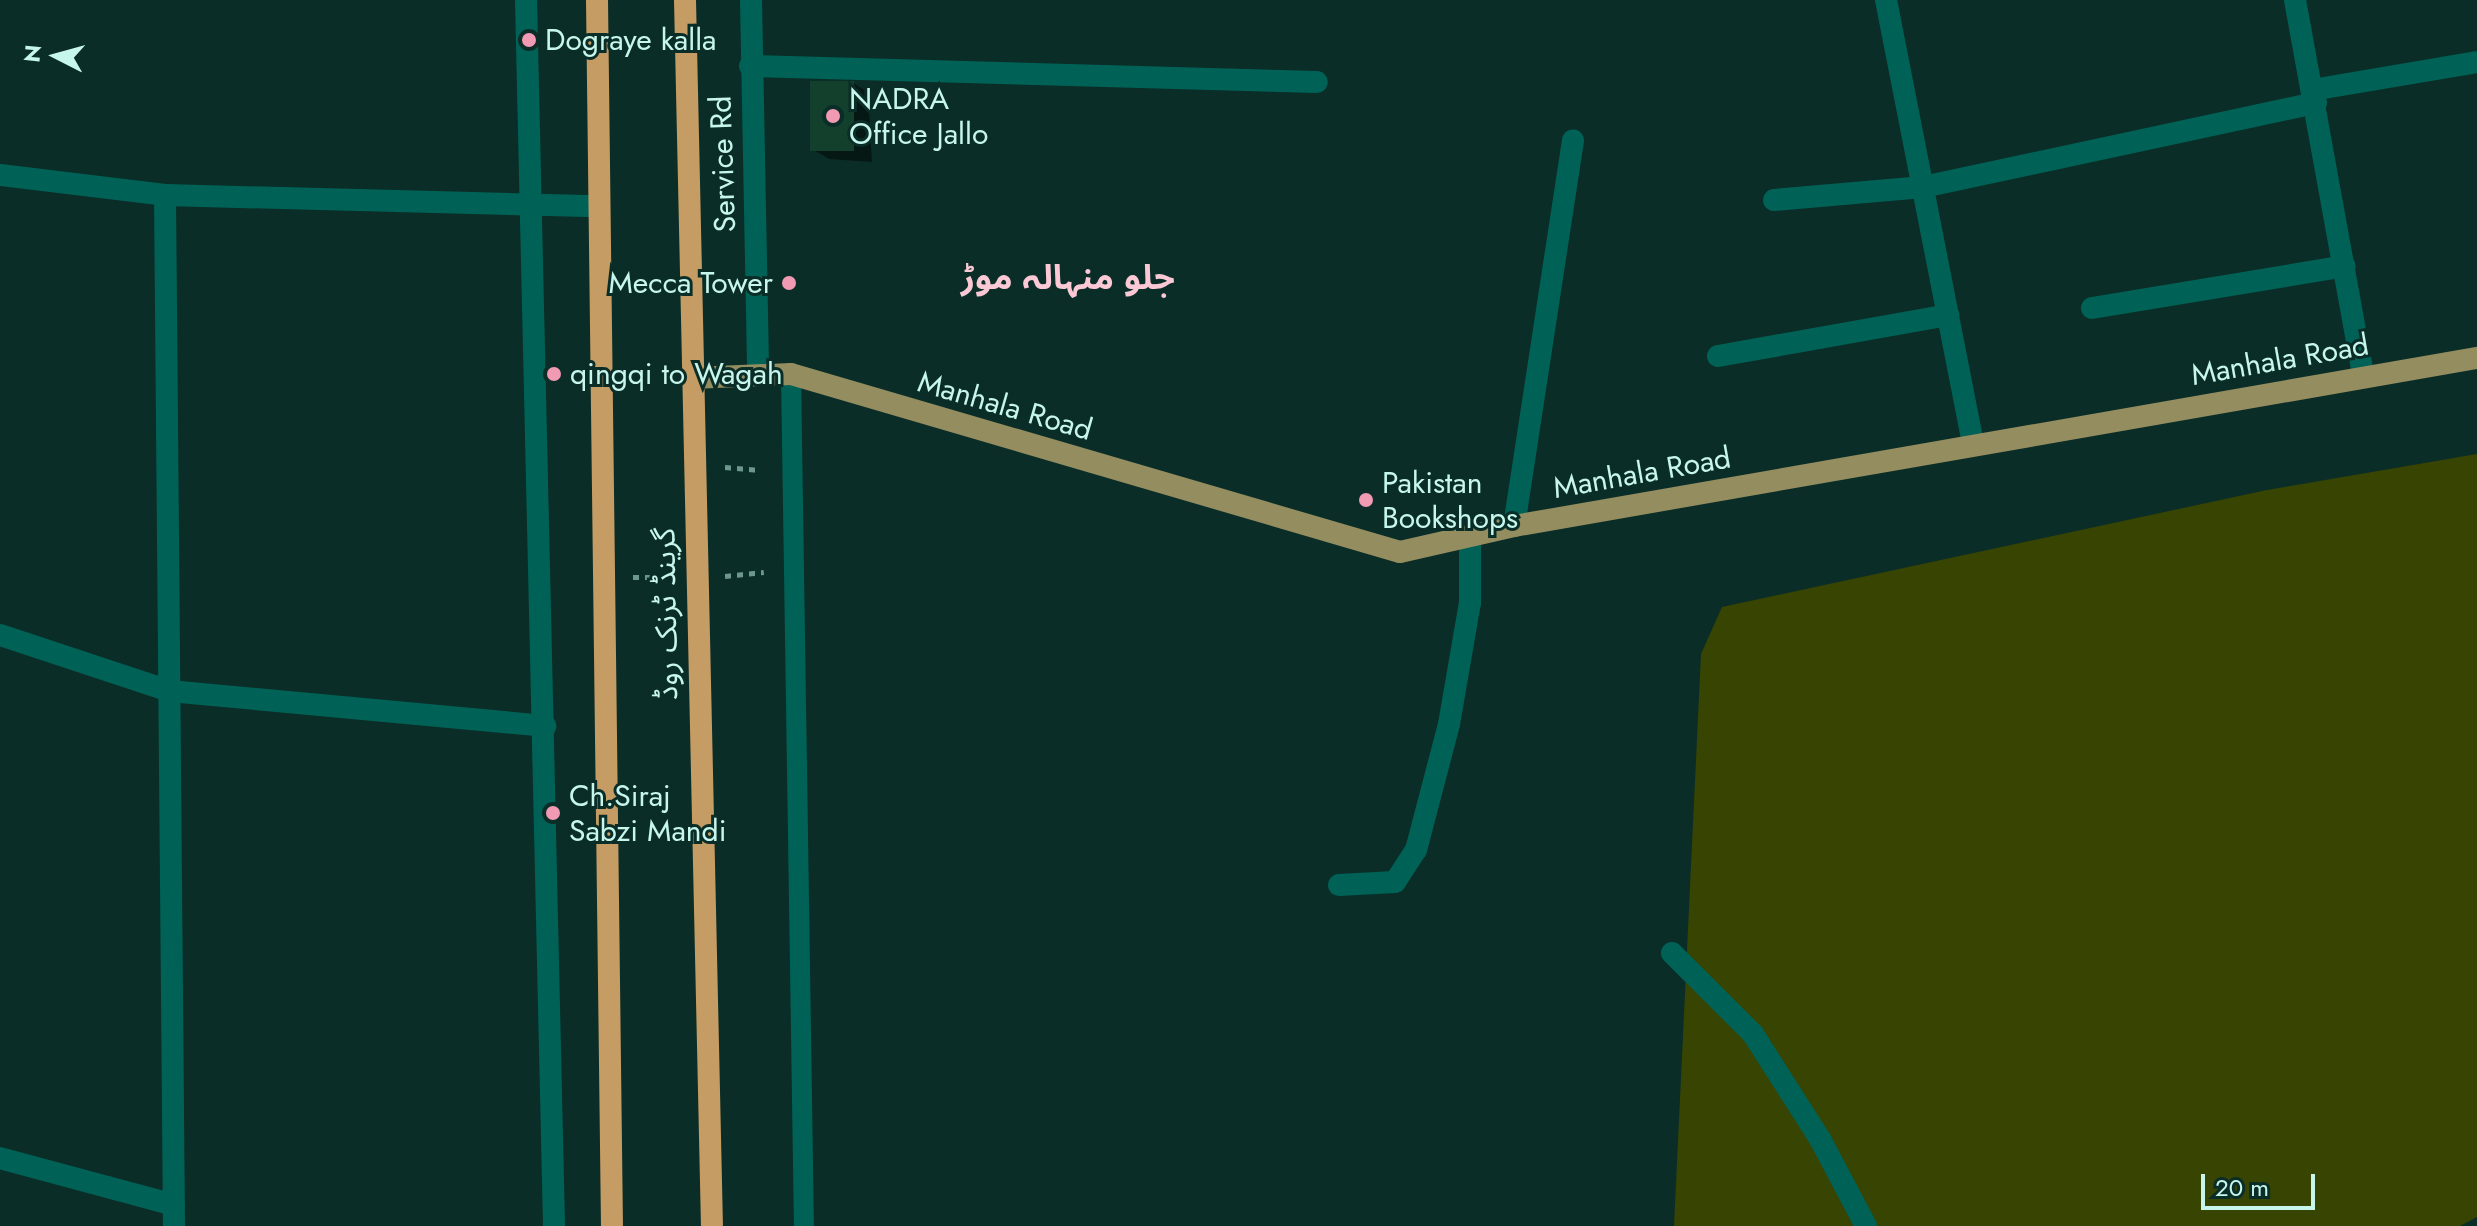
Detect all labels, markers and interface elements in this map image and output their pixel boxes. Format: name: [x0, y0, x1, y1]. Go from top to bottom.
north arrow: [16, 16, 96, 96]
place label: Dograye kalla: [545, 22, 717, 58]
marker: Dograye kalla: [520, 31, 538, 49]
text: N: [15, 43, 49, 64]
place label: NADRA Office Jallo: [849, 81, 988, 152]
street label: Service Rd: [703, 95, 743, 233]
marker: NADRA Office Jallo: [824, 107, 842, 125]
district label: جلو منہالہ موڑ: [961, 258, 1175, 298]
place label: Mecca Tower: [609, 265, 773, 301]
marker: Mecca Tower: [780, 274, 798, 292]
street label: Manhala Road: [2188, 327, 2372, 393]
place label: qingqi to Wagah: [570, 356, 783, 392]
street label: Manhala Road: [914, 364, 1096, 448]
marker: qingqi to Wagah: [545, 365, 563, 383]
street label: Manhala Road: [1550, 440, 1734, 506]
place label: Pakistan Bookshops: [1382, 465, 1518, 536]
marker: Pakistan Bookshops: [1357, 491, 1375, 509]
street label: گرینڈ ٹرنک روڈ: [646, 527, 686, 701]
place label: Ch.Siraj Sabzi Mandi: [569, 778, 726, 848]
marker: Ch.Siraj Sabzi Mandi: [544, 804, 562, 822]
scale bar: [2205, 1158, 2319, 1208]
text: 20 m: [2215, 1170, 2269, 1205]

